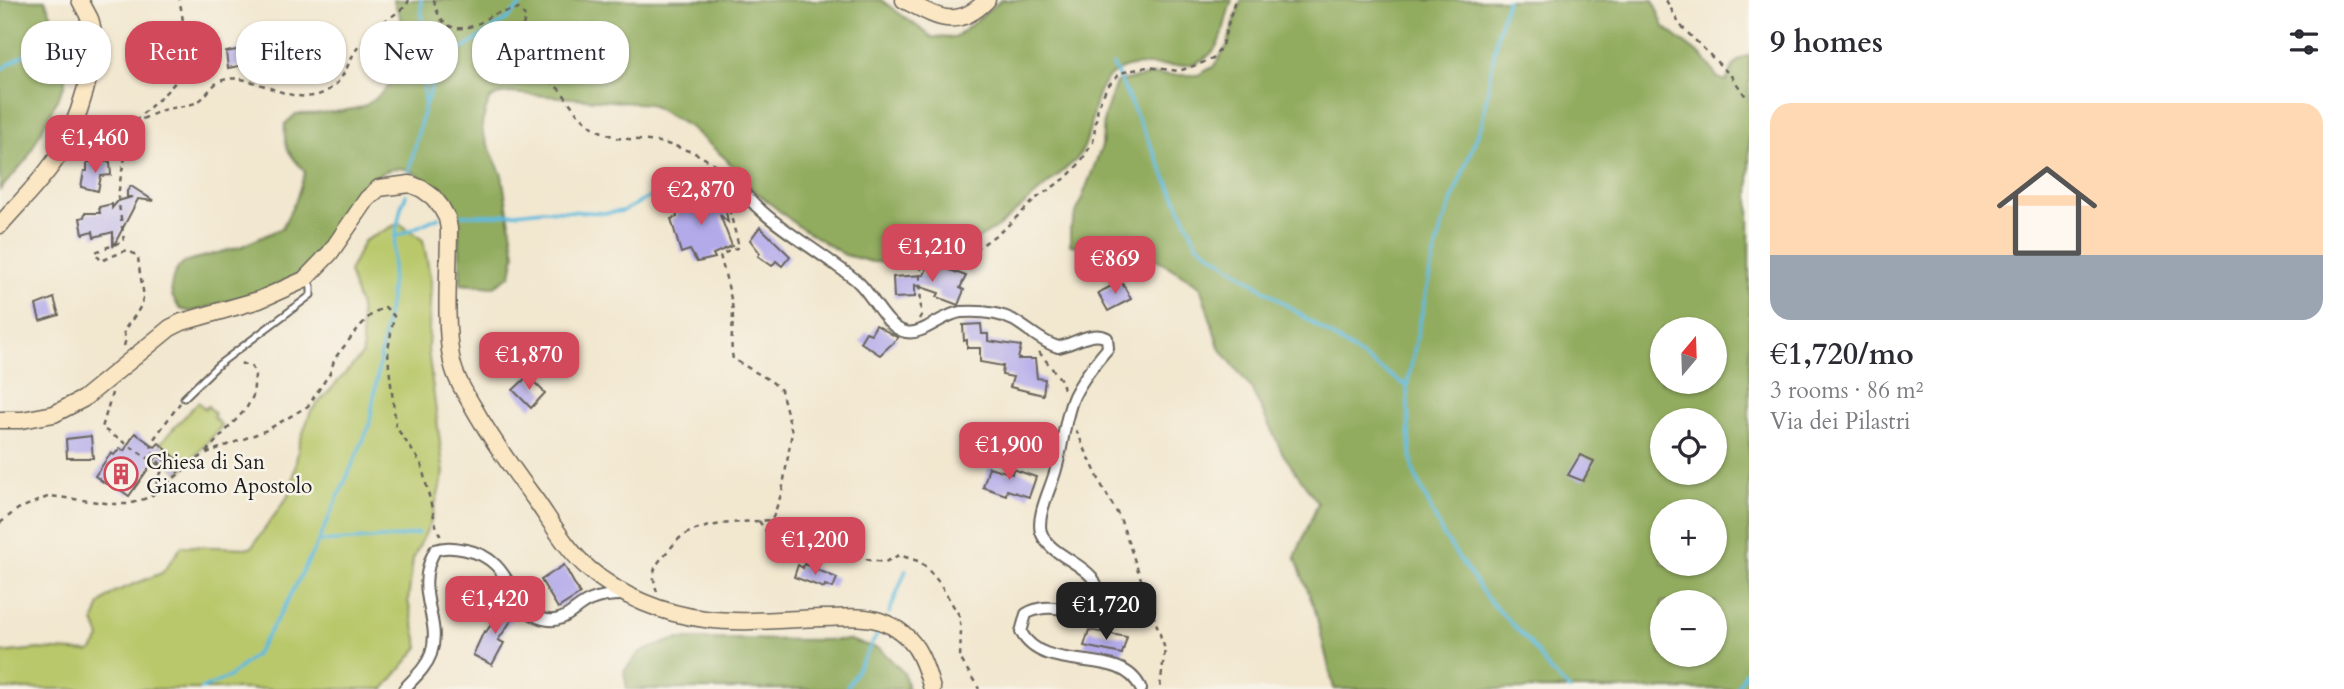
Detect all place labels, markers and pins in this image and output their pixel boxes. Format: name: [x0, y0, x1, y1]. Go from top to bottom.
pin: €1,460: [38, 116, 152, 175]
pin: €2,870: [644, 168, 758, 227]
pin: €1,210: [875, 224, 989, 284]
pin: €869: [1074, 236, 1156, 296]
pin: €1,870: [472, 332, 586, 392]
pin: €1,900: [952, 422, 1066, 482]
place label: Chiesa di San Giacomo Apostolo: [146, 448, 312, 501]
building icon: Chiesa di San Giacomo Apostolo: [102, 455, 140, 493]
pin: €1,200: [758, 518, 872, 577]
pin: €1,420: [438, 576, 552, 636]
pin: €1,720: [1049, 582, 1163, 642]

